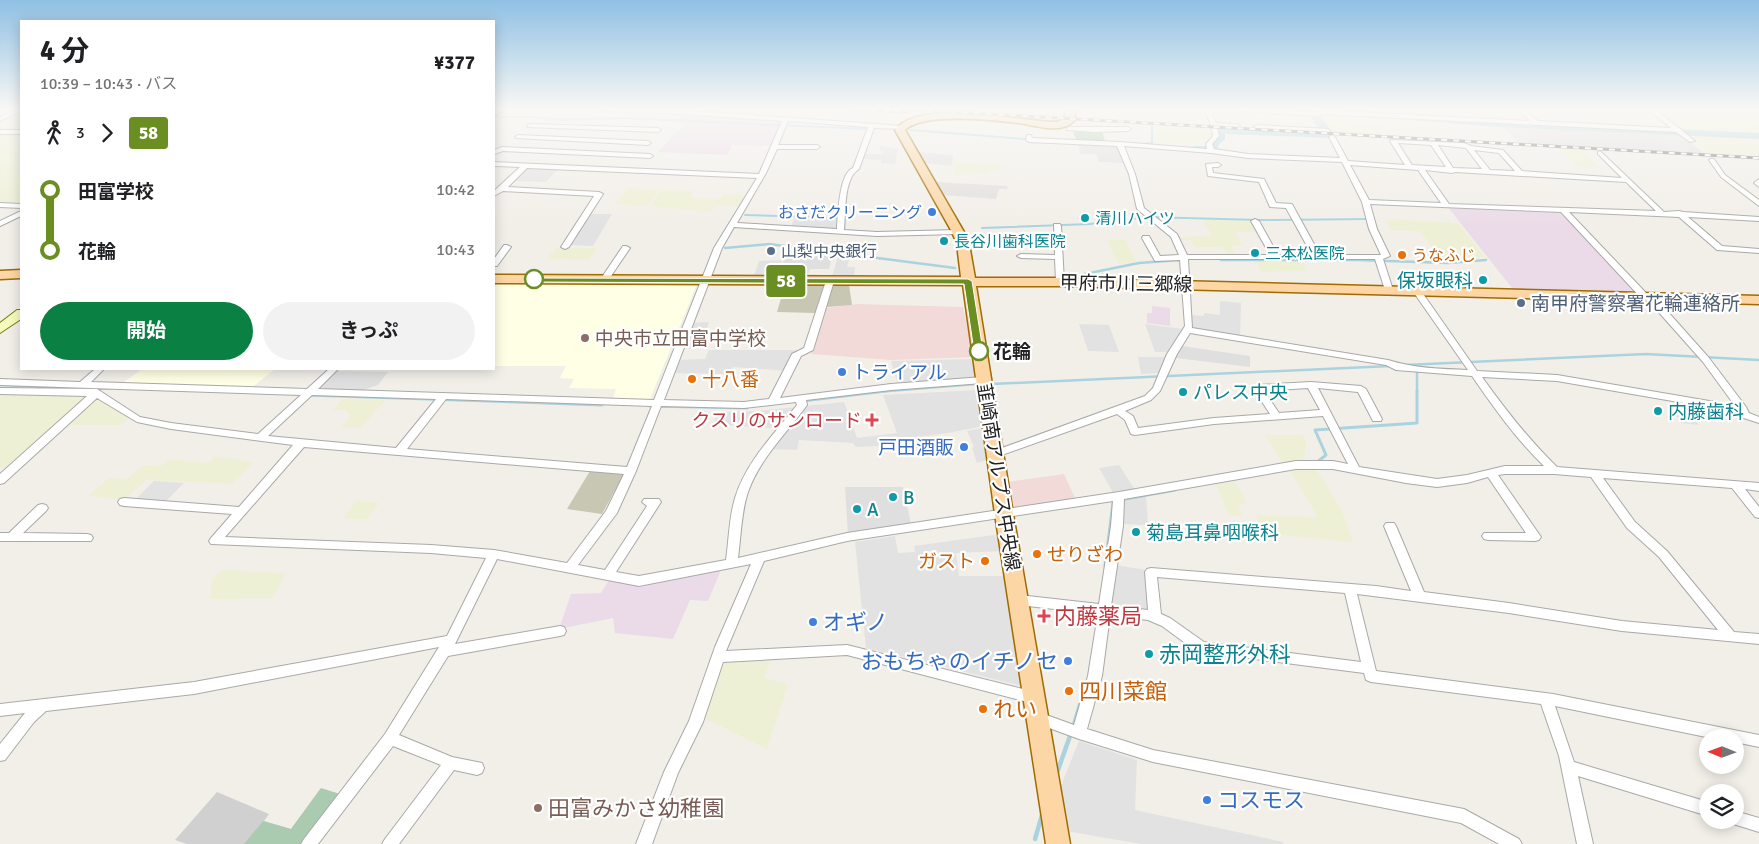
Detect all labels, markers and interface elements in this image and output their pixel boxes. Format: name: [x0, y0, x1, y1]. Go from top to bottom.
text: 4 分: [40, 34, 89, 68]
text: ¥377: [434, 51, 475, 75]
text: 10:39 – 10:43 · バス: [40, 74, 177, 94]
icon: walk: [40, 119, 68, 147]
icon: forward: [93, 119, 121, 147]
text: 58: [139, 122, 158, 144]
text: 3: [76, 123, 85, 143]
text: 田富学校: [78, 180, 154, 204]
text: 10:42: [436, 180, 475, 200]
place label: おさだクリーニング: [778, 203, 922, 223]
marker: おさだクリーニング: [926, 206, 938, 218]
place label: 清川ハイツ: [1095, 209, 1175, 229]
marker: 清川ハイツ: [1079, 212, 1091, 224]
place label: 長谷川歯科医院: [954, 232, 1066, 252]
marker: 長谷川歯科医院: [938, 235, 950, 247]
text: 花輪: [78, 240, 116, 264]
text: 10:43: [436, 240, 475, 260]
place label: 山梨中央銀行: [781, 242, 877, 262]
place label: 三本松医院: [1265, 244, 1345, 264]
marker: 山梨中央銀行: [765, 245, 777, 257]
place label: うなふじ: [1412, 246, 1476, 266]
marker: 三本松医院: [1249, 247, 1261, 259]
marker: うなふじ: [1396, 249, 1408, 261]
line badge: 58: [764, 265, 808, 297]
unlabelled marker: [524, 269, 544, 289]
place label: 保坂眼科: [1397, 269, 1473, 293]
text: 58: [776, 270, 796, 292]
street label: 甲府市川三郷線: [1059, 271, 1193, 297]
marker: 保坂眼科: [1477, 274, 1489, 286]
place label: 南甲府警察署花輪連絡所: [1531, 292, 1740, 316]
marker: 南甲府警察署花輪連絡所: [1515, 297, 1527, 309]
button: 開始: [40, 302, 253, 360]
button: きっぷ: [263, 302, 475, 360]
place label: 中央市立田富中学校: [595, 327, 766, 351]
marker: 中央市立田富中学校: [579, 332, 591, 344]
place label: 花輪: [993, 340, 1031, 364]
marker: 花輪: [969, 341, 989, 361]
place label: トライアル: [852, 361, 947, 385]
marker: トライアル: [836, 366, 848, 378]
place label: 十八番: [702, 368, 759, 392]
marker: 十八番: [686, 373, 698, 385]
place label: パレス中央: [1193, 381, 1288, 405]
street label: 韮崎南アルプス中央線: [971, 382, 1025, 573]
marker: パレス中央: [1177, 386, 1189, 398]
place label: 内藤歯科: [1668, 400, 1744, 424]
marker: 内藤歯科: [1652, 405, 1664, 417]
place label: クスリのサンロード: [692, 409, 862, 433]
marker: クスリのサンロード: [866, 414, 878, 426]
place label: 戸田酒販: [878, 436, 954, 460]
marker: 戸田酒販: [958, 441, 970, 453]
place label: B: [903, 486, 915, 510]
marker: B: [887, 491, 899, 503]
place label: A: [867, 498, 879, 522]
marker: A: [851, 503, 863, 515]
place label: 菊島耳鼻咽喉科: [1146, 521, 1279, 545]
marker: 菊島耳鼻咽喉科: [1130, 526, 1142, 538]
place label: せりざわ: [1047, 543, 1123, 567]
marker: せりざわ: [1031, 548, 1043, 560]
place label: ガスト: [918, 550, 975, 574]
marker: ガスト: [979, 555, 991, 567]
place label: 内藤薬局: [1054, 603, 1142, 630]
place label: オギノ: [823, 609, 888, 636]
marker: 内藤薬局: [1038, 610, 1050, 622]
marker: オギノ: [807, 616, 819, 628]
place label: 赤岡整形外科: [1159, 641, 1291, 668]
place label: おもちゃのイチノセ: [861, 648, 1058, 675]
marker: 赤岡整形外科: [1143, 648, 1155, 660]
marker: おもちゃのイチノセ: [1062, 655, 1074, 667]
place label: 四川菜館: [1079, 678, 1167, 705]
marker: 四川菜館: [1063, 685, 1075, 697]
place label: れい: [993, 696, 1037, 723]
marker: れい: [977, 703, 989, 715]
north arrow: [1699, 729, 1744, 774]
map controls: [1699, 729, 1744, 829]
button: layers: [1699, 784, 1744, 829]
place label: コスモス: [1217, 787, 1305, 814]
marker: コスモス: [1201, 794, 1213, 806]
place label: 田富みかさ幼稚園: [548, 795, 724, 822]
marker: 田富みかさ幼稚園: [532, 802, 544, 814]

